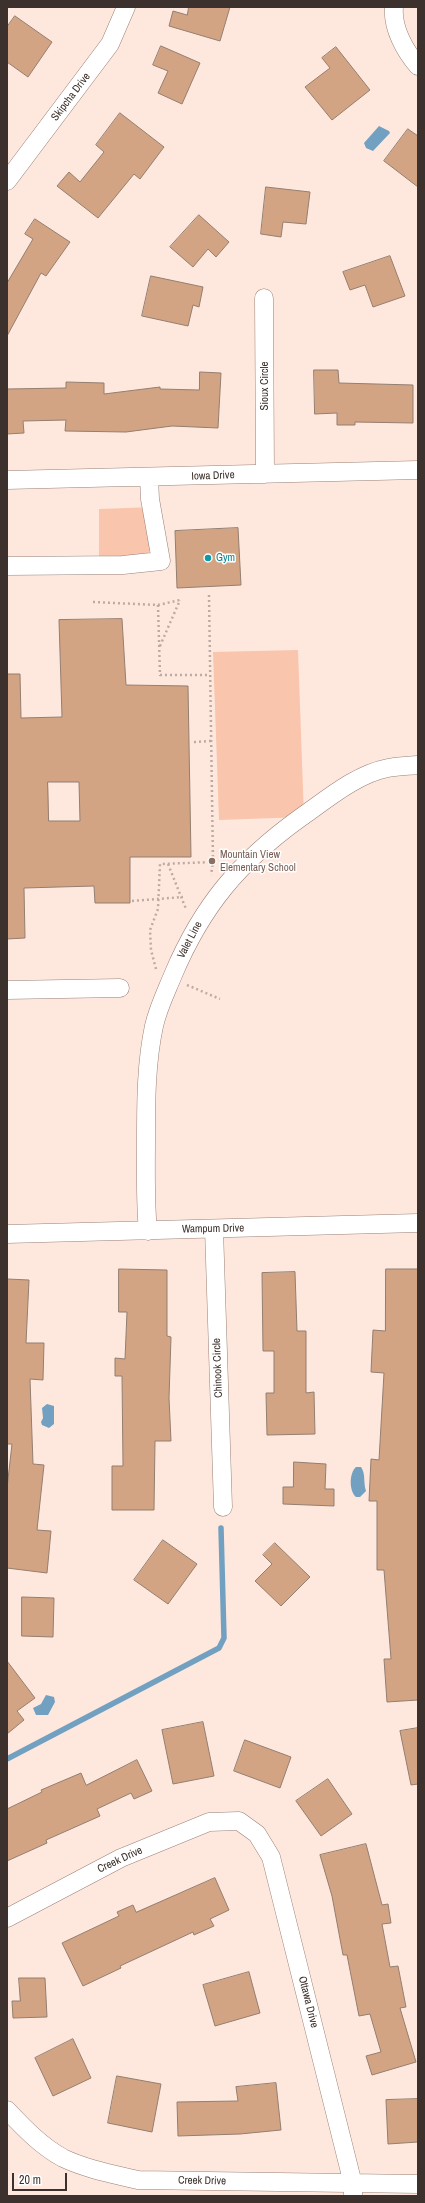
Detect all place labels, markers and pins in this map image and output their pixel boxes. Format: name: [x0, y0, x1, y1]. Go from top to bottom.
place label: Gym: [216, 551, 235, 565]
marker: Gym: [203, 553, 213, 563]
place label: Mountain View Elementary School: [220, 848, 296, 874]
marker: Mountain View Elementary School: [207, 856, 217, 866]

